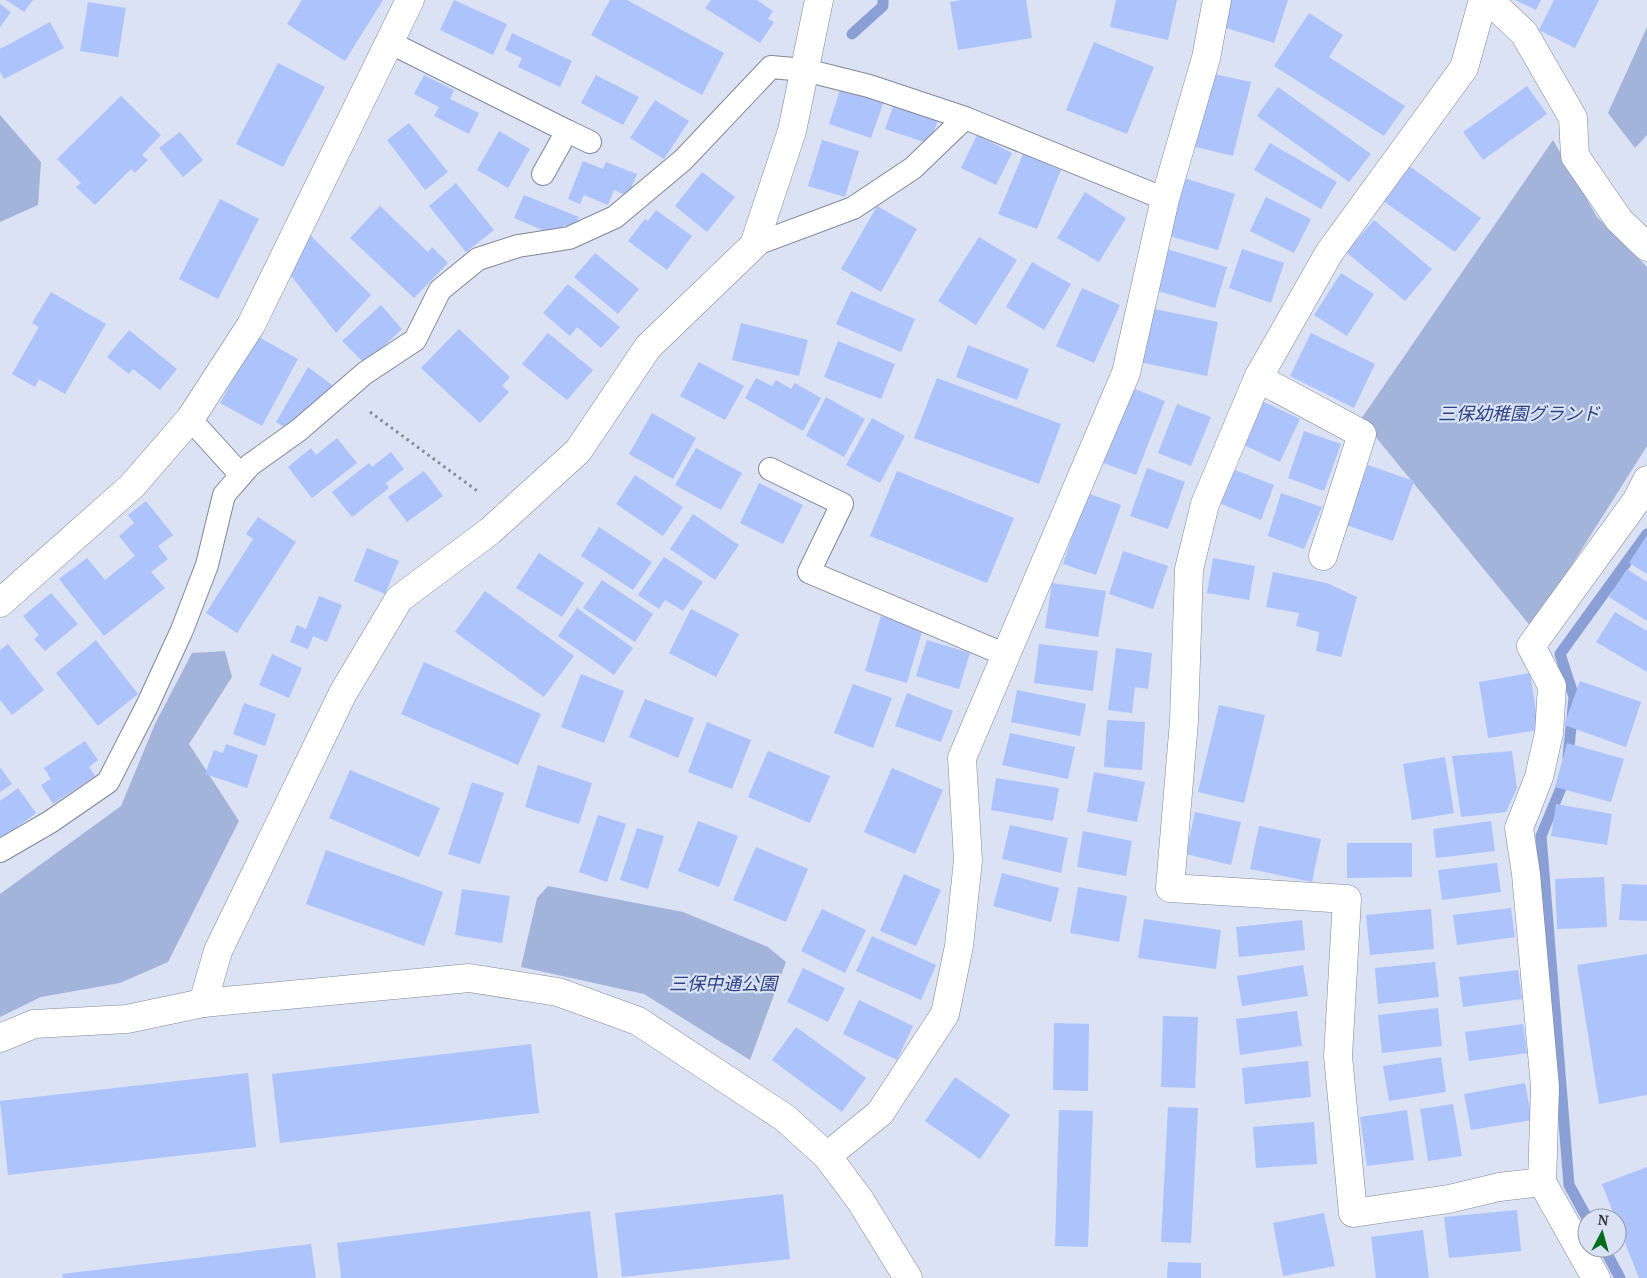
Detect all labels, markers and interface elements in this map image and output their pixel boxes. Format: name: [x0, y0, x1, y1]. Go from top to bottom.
park label: 三保幼稚園グランド: [1438, 401, 1601, 425]
park label: 三保中通公園: [669, 971, 780, 995]
north arrow: [1577, 1208, 1627, 1258]
text: N: [1597, 1210, 1610, 1230]

